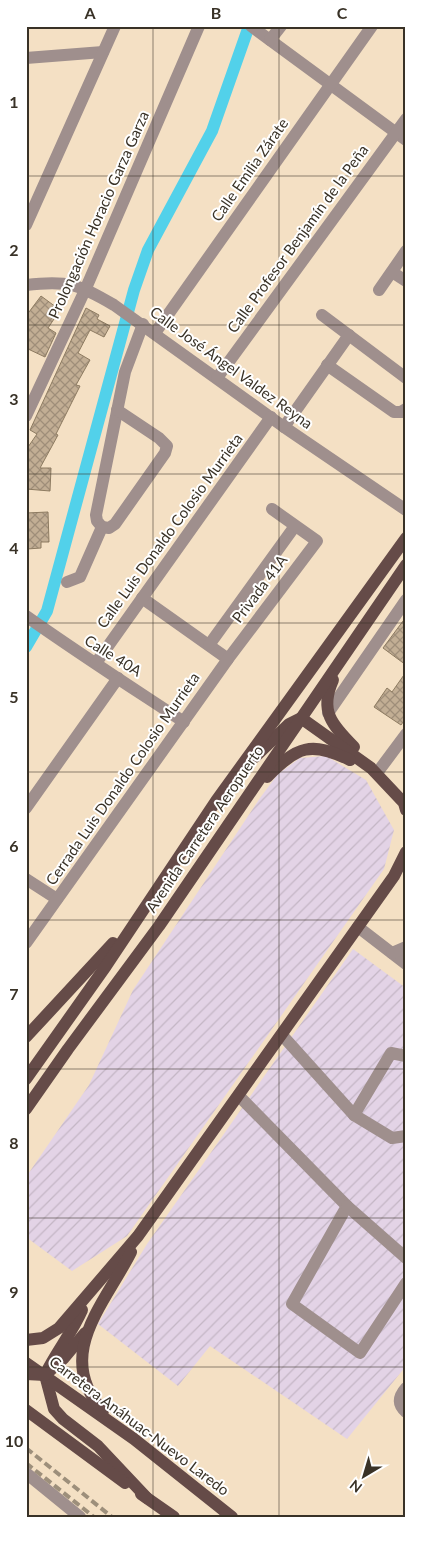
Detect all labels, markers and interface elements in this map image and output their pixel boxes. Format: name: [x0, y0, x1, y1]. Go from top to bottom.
text: A: [83, 3, 96, 22]
text: B: [211, 3, 221, 22]
text: C: [337, 3, 348, 22]
text: 1: [9, 92, 19, 111]
street label: Prolongación Horacio Garza Garza: [44, 108, 152, 321]
street label: Calle Emilia Zárate: [207, 114, 291, 224]
street label: Calle Profesor Benjamín de la Peña: [223, 141, 371, 336]
text: 2: [9, 240, 19, 259]
street label: Calle José Ángel Valdez Reyna: [147, 302, 316, 432]
text: 3: [9, 389, 19, 408]
street label: Calle Luis Donaldo Colosio Murrieta: [93, 430, 246, 631]
text: 4: [9, 538, 19, 557]
street label: Privada 41A: [228, 550, 291, 626]
street label: Calle 40A: [82, 631, 146, 680]
street label: Cerrada Luis Donaldo Colosio Murrieta: [42, 669, 203, 888]
text: 5: [9, 687, 19, 706]
street label: Avenida Carretera Aeropuerto: [141, 742, 267, 915]
text: 6: [9, 836, 19, 855]
text: 7: [9, 984, 19, 1003]
text: 8: [9, 1133, 19, 1152]
text: 9: [9, 1282, 19, 1301]
street label: Carretera Anáhuac-Nuevo Laredo: [46, 1352, 233, 1499]
text: 10: [5, 1431, 23, 1450]
north arrow: [340, 1450, 390, 1500]
text: N: [346, 1477, 365, 1497]

